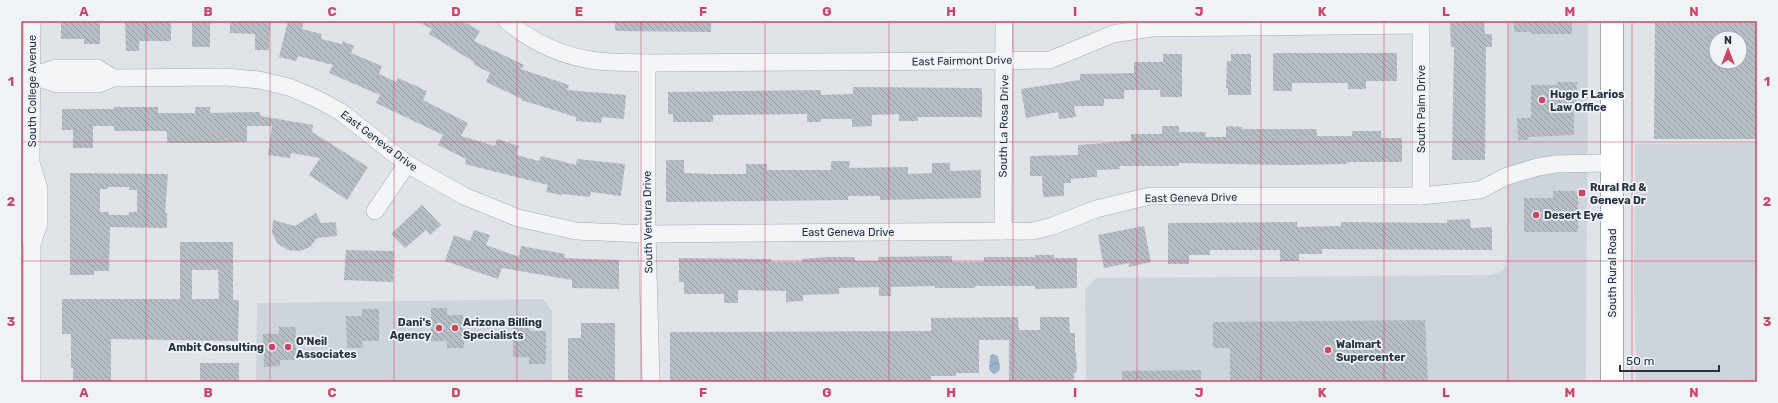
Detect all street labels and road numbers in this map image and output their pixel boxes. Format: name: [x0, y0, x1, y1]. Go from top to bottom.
street label: South College Avenue: [26, 35, 39, 147]
street label: East Fairmont Drive: [912, 54, 1012, 68]
street label: South Palm Drive: [1415, 65, 1428, 153]
street label: South La Rosa Drive: [997, 75, 1011, 177]
street label: East Geneva Drive: [338, 108, 420, 174]
street label: South Ventura Drive: [641, 170, 655, 274]
street label: East Geneva Drive: [1145, 191, 1237, 205]
street label: East Geneva Drive: [802, 226, 894, 239]
street label: South Rural Road: [1606, 229, 1619, 317]

